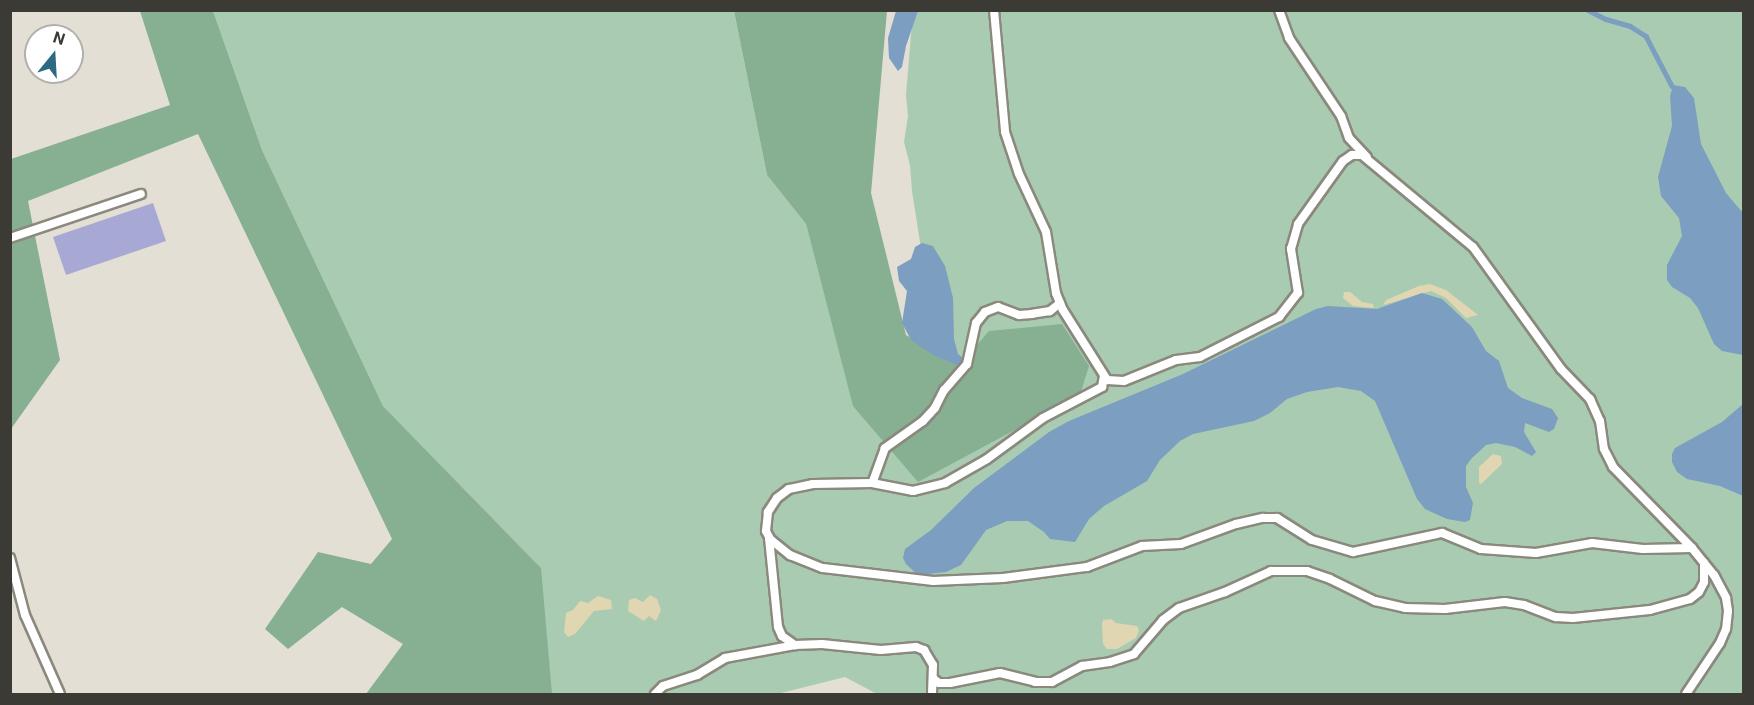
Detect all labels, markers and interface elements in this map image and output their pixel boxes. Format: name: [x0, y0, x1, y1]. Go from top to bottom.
north arrow: [24, 24, 84, 84]
text: N: [51, 28, 67, 49]

